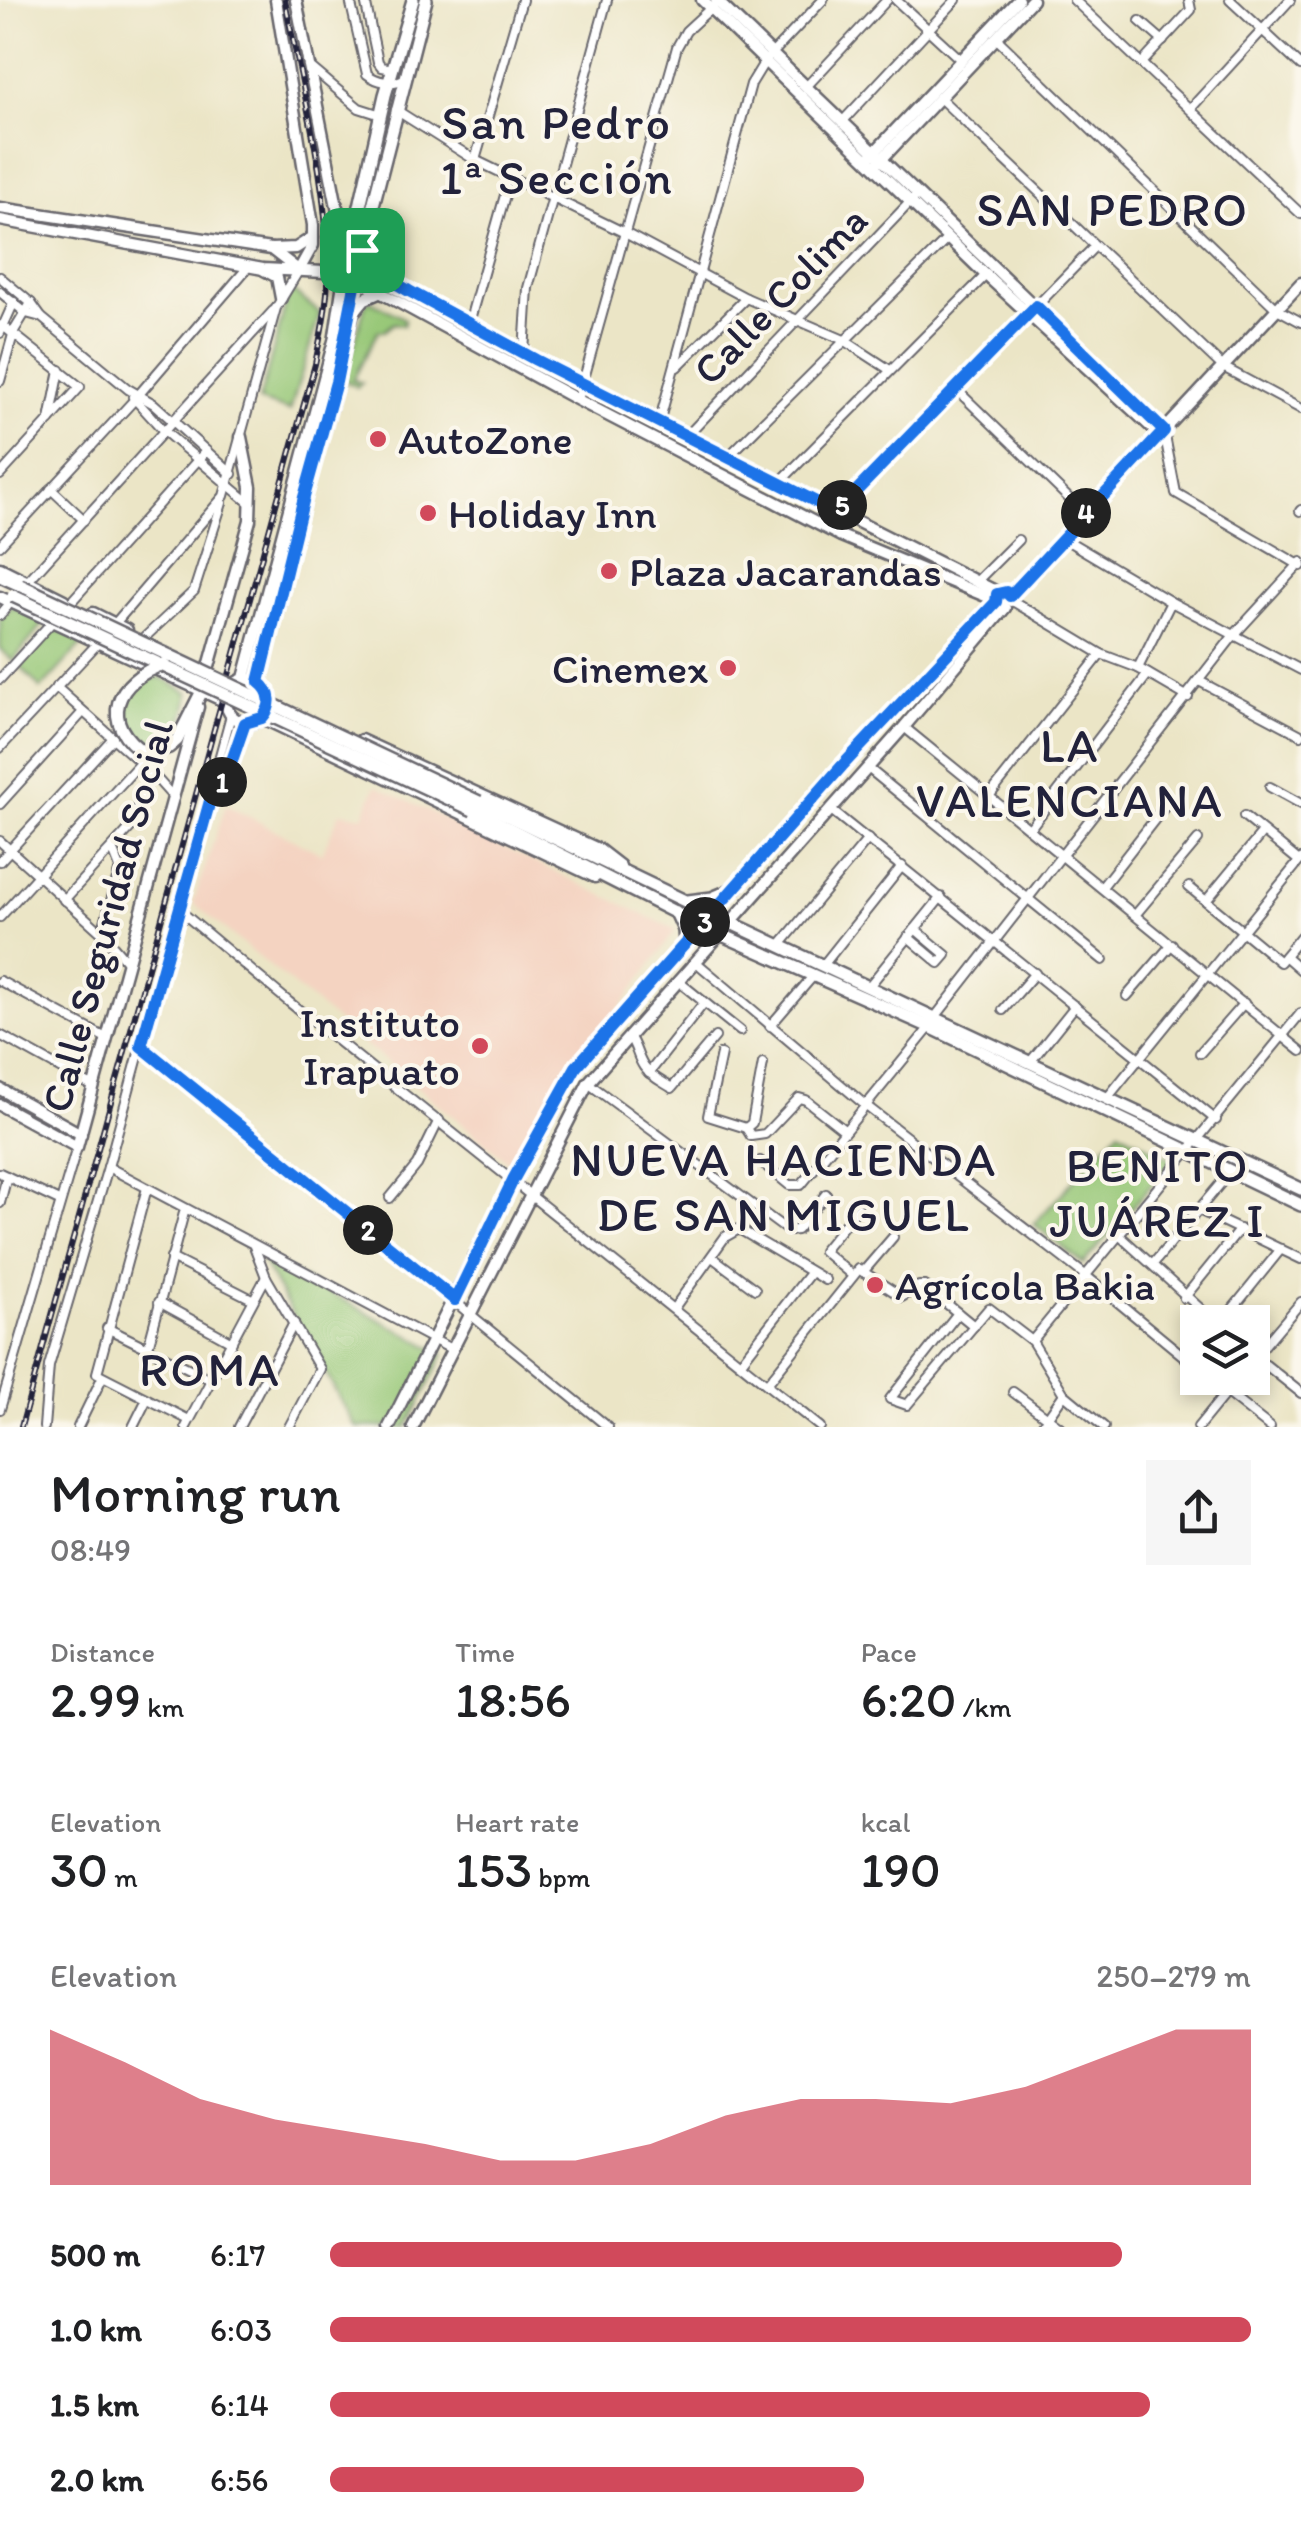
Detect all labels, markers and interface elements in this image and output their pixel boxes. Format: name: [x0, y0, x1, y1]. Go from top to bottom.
district label: San Pedro 1ª Sección: [440, 93, 674, 206]
district label: SAN PEDRO: [977, 180, 1249, 238]
street label: Calle Colima: [682, 195, 878, 395]
pin: [320, 208, 405, 293]
icon: arrive: [335, 223, 390, 278]
place label: AutoZone: [398, 414, 573, 465]
marker: AutoZone: [367, 428, 389, 450]
pin: 5: [817, 480, 867, 530]
place label: Holiday Inn: [448, 488, 657, 539]
text: 5: [835, 488, 849, 522]
pin: 4: [1061, 488, 1111, 538]
text: 4: [1078, 496, 1094, 530]
marker: Holiday Inn: [417, 502, 439, 524]
place label: Plaza Jacarandas: [629, 546, 942, 597]
marker: Plaza Jacarandas: [598, 560, 620, 582]
place label: Cinemex: [552, 643, 708, 694]
marker: Cinemex: [717, 657, 739, 679]
street label: Calle Seguridad Social: [30, 714, 184, 1118]
district label: LA VALENCIANA: [916, 716, 1224, 829]
pin: 1: [197, 757, 247, 807]
text: 1: [216, 765, 229, 799]
pin: 3: [680, 897, 730, 947]
text: 3: [697, 905, 713, 939]
place label: Instituto Irapuato: [300, 997, 460, 1096]
marker: Instituto Irapuato: [469, 1035, 491, 1057]
district label: NUEVA HACIENDA DE SAN MIGUEL: [570, 1130, 998, 1243]
district label: BENITO JUÁREZ I: [1050, 1136, 1266, 1249]
pin: 2: [343, 1205, 393, 1255]
text: 2: [361, 1213, 375, 1247]
place label: Agrícola Bakia: [895, 1260, 1155, 1311]
marker: Agrícola Bakia: [864, 1274, 886, 1296]
map controls: [1180, 1305, 1270, 1395]
button: layers: [1180, 1305, 1270, 1395]
district label: ROMA: [139, 1340, 281, 1398]
text: Morning run: [50, 1460, 341, 1526]
button: share: [1146, 1460, 1251, 1565]
text: 08:49: [50, 1531, 131, 1569]
text: Distance: [50, 1635, 155, 1669]
text: Time: [455, 1635, 515, 1669]
text: Pace: [861, 1635, 917, 1669]
text: 2.99: [50, 1669, 141, 1730]
text: 18:56: [455, 1669, 571, 1730]
text: 6:20: [861, 1669, 956, 1730]
text: km: [141, 1690, 184, 1724]
text: /km: [956, 1690, 1012, 1724]
text: Elevation: [50, 1805, 161, 1839]
text: Heart rate: [455, 1805, 579, 1839]
text: kcal: [861, 1805, 910, 1839]
text: 30: [50, 1839, 108, 1900]
text: 153: [455, 1839, 532, 1900]
text: 190: [861, 1839, 941, 1900]
text: m: [108, 1860, 138, 1894]
text: bpm: [532, 1860, 590, 1894]
text: Elevation: [50, 1957, 177, 1995]
text: 250–279 m: [1096, 1957, 1251, 1995]
text: 500 m: [50, 2236, 140, 2274]
text: 6:17: [210, 2236, 266, 2274]
text: 1.0 km: [50, 2311, 142, 2349]
text: 6:03: [210, 2311, 272, 2349]
text: 1.5 km: [50, 2386, 139, 2424]
text: 6:14: [210, 2386, 269, 2424]
text: 2.0 km: [50, 2461, 144, 2499]
text: 6:56: [210, 2461, 269, 2499]

